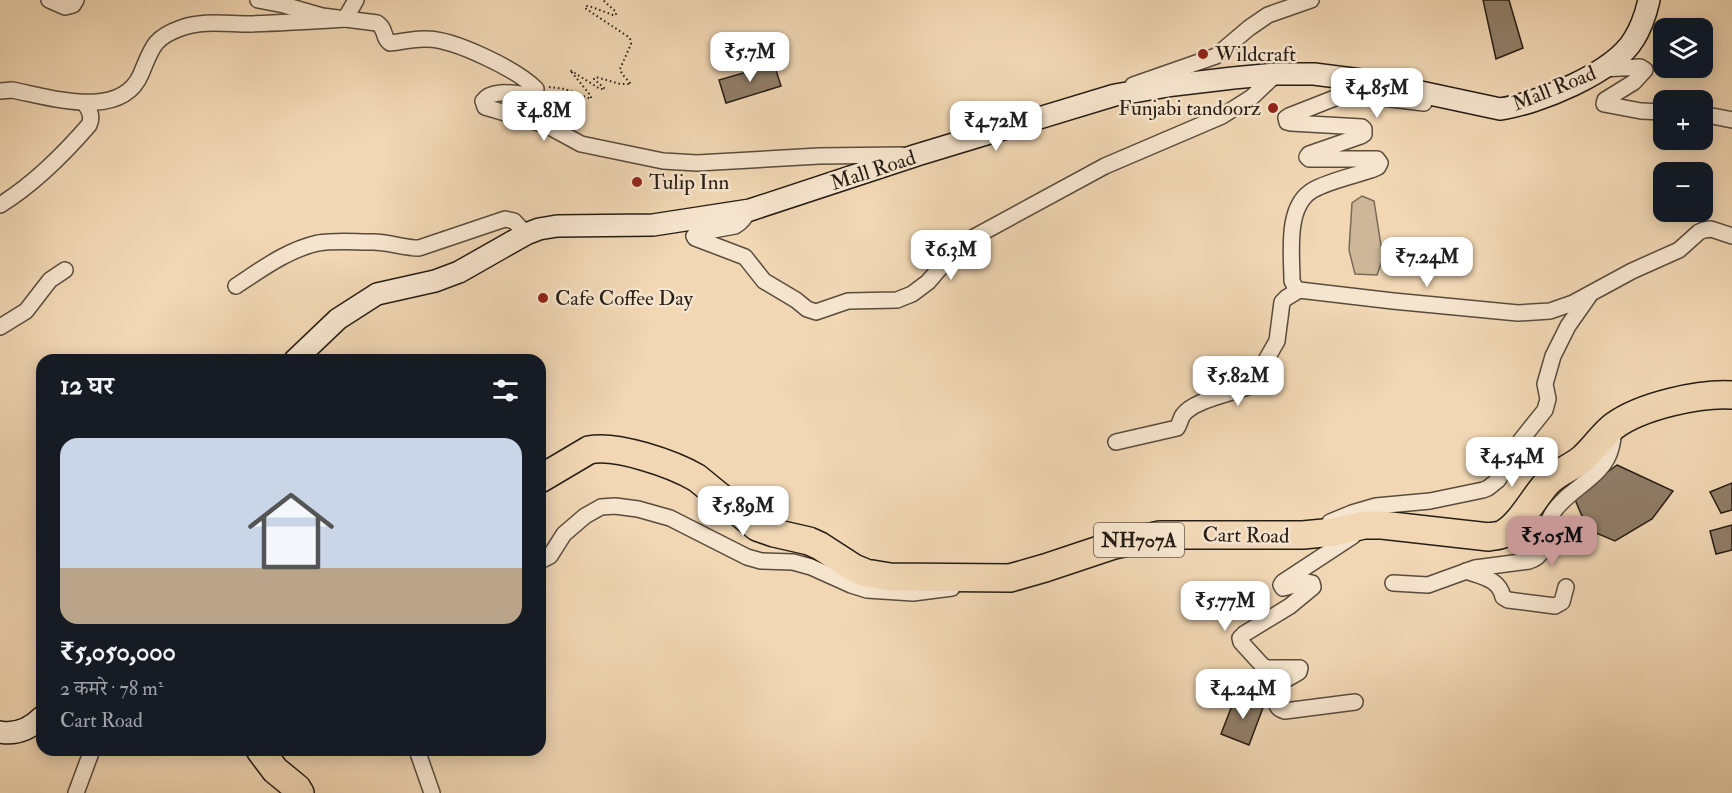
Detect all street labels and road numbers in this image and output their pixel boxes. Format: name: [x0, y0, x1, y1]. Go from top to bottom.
street label: Mall Road: [1508, 59, 1601, 117]
street label: Mall Road: [827, 144, 920, 197]
street label: Cart Road: [1202, 521, 1290, 550]
road number: NH707A: [1094, 523, 1184, 557]

